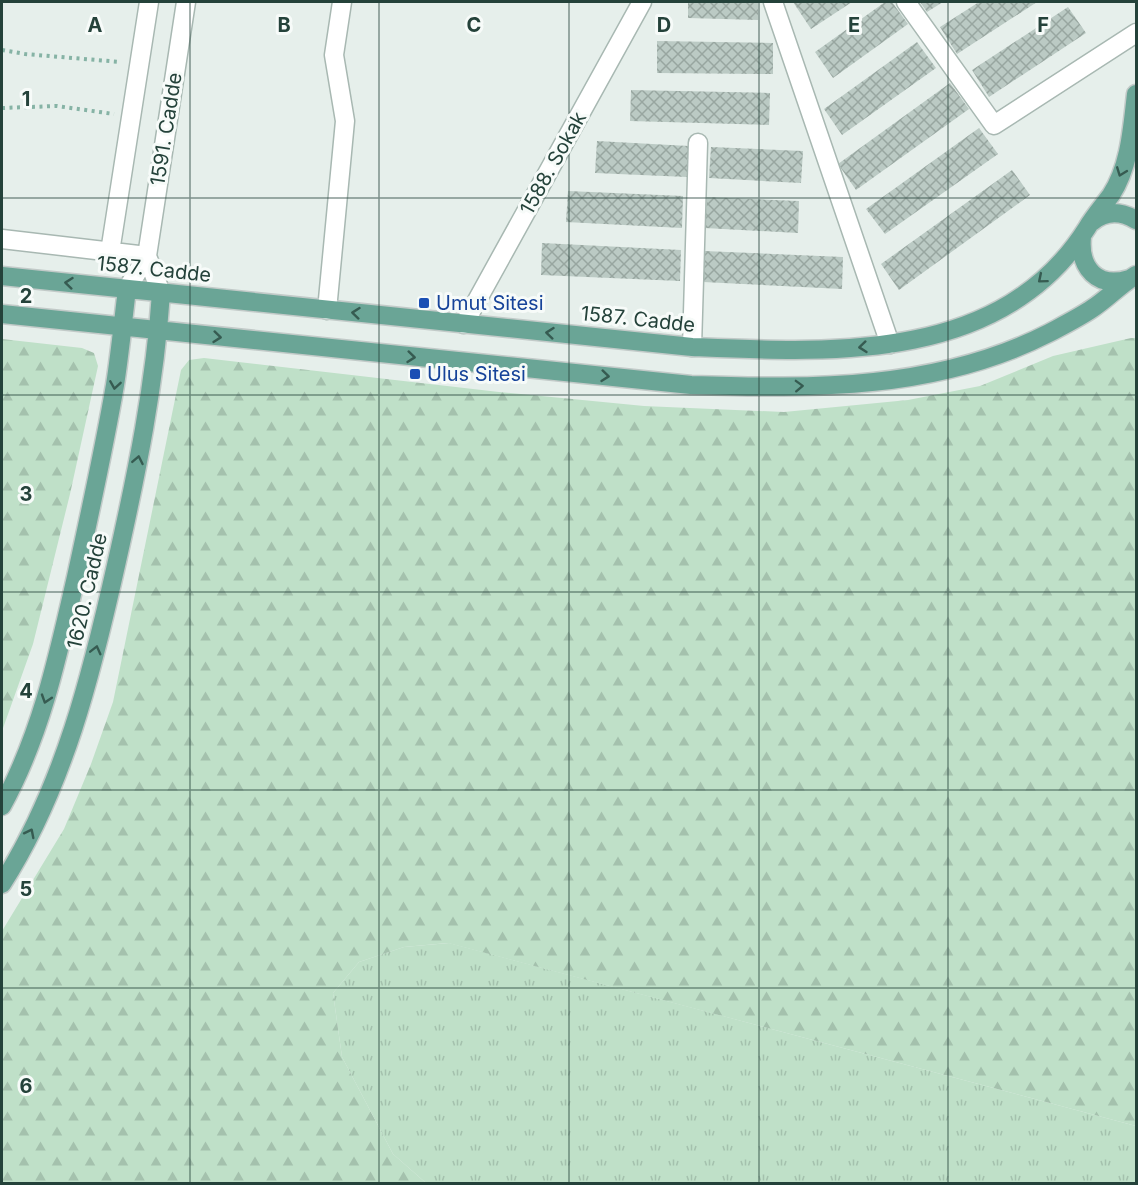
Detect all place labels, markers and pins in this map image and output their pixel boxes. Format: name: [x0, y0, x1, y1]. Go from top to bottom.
place label: Umut Sitesi: [436, 291, 543, 315]
marker: Umut Sitesi: [417, 296, 431, 310]
place label: Ulus Sitesi: [427, 362, 526, 386]
marker: Ulus Sitesi: [408, 367, 422, 381]

